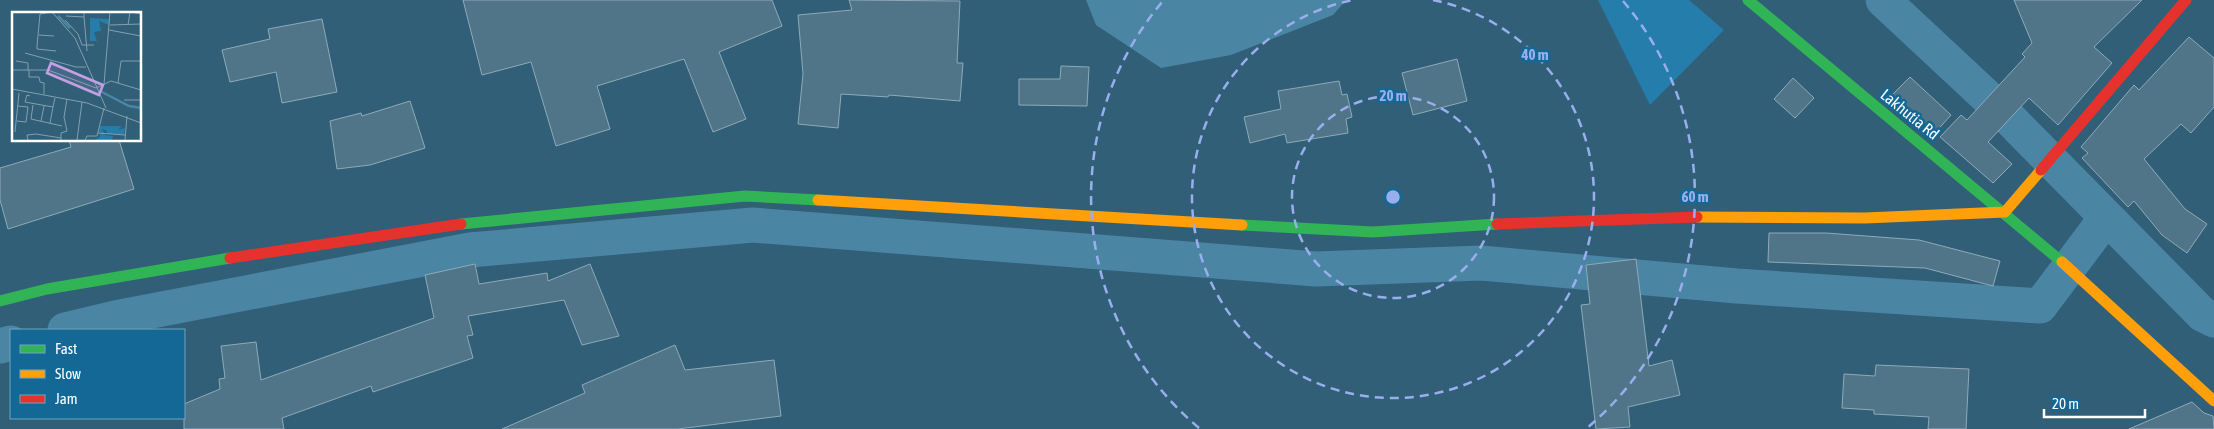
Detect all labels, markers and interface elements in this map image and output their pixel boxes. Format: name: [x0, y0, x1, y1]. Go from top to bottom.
inset map: [12, 12, 141, 141]
text: 40 m: [1521, 46, 1549, 63]
street label: Lakhutia Rd: [1877, 85, 1943, 143]
text: 20 m: [1380, 87, 1407, 104]
centre of rings: [1384, 188, 1402, 206]
text: 60 m: [1682, 188, 1709, 205]
legend: [10, 329, 185, 419]
text: Fast: [55, 340, 77, 357]
text: Slow: [55, 365, 81, 382]
scale bar: [2044, 386, 2145, 418]
text: Jam: [55, 390, 78, 407]
text: 20 m: [2052, 395, 2079, 412]

